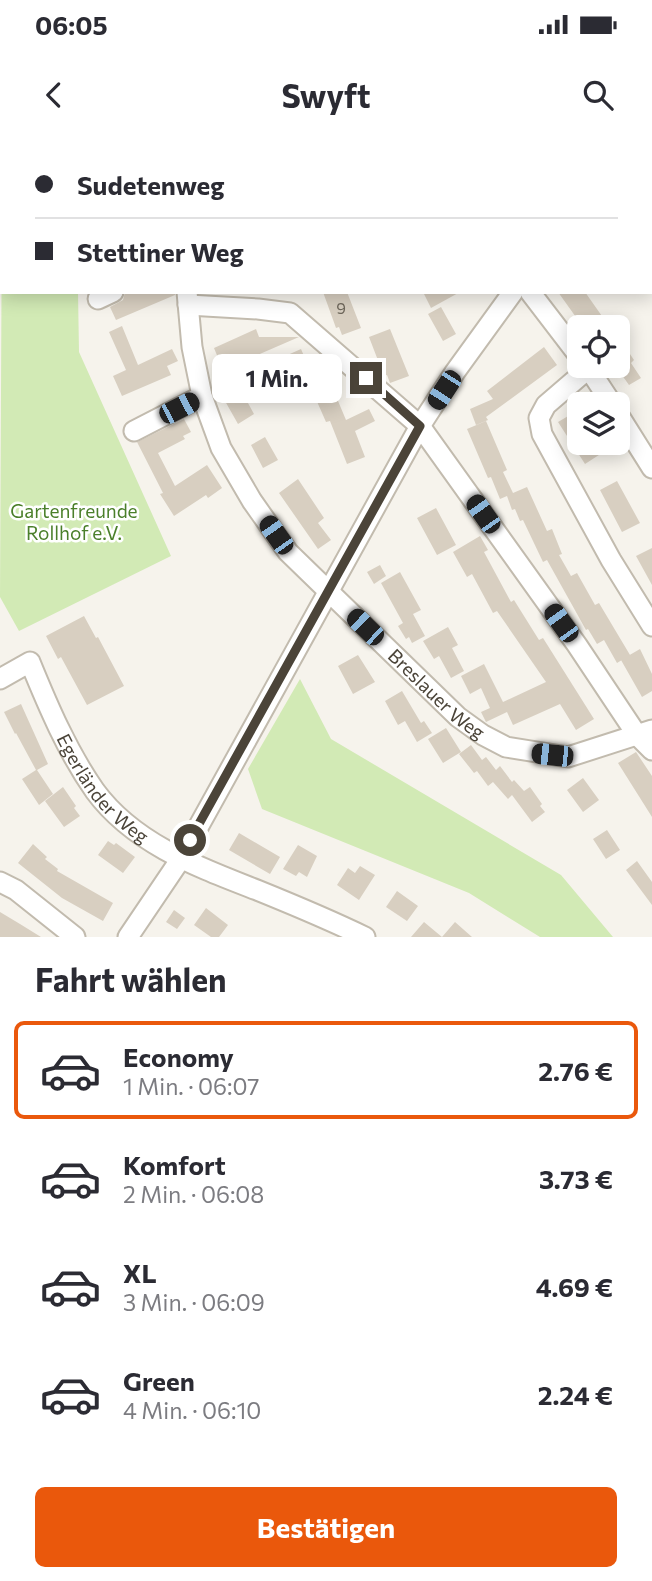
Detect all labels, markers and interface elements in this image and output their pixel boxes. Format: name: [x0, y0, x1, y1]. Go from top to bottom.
text: 06:05: [35, 9, 108, 40]
text: Swyft: [281, 75, 371, 115]
icon: back: [35, 76, 73, 114]
icon: search: [579, 76, 617, 114]
text: Sudetenweg: [77, 169, 225, 200]
text: Stettiner Weg: [77, 236, 244, 267]
house number: 9: [336, 298, 346, 317]
map controls: [567, 315, 630, 455]
button: locate: [567, 315, 630, 378]
callout: 1 Min.: [212, 354, 342, 402]
route end: [350, 362, 382, 394]
text: 1 Min.: [246, 364, 308, 392]
car: [424, 367, 465, 413]
car: [156, 389, 203, 427]
button: layers: [567, 392, 630, 455]
car: [463, 491, 504, 537]
park label: Gartenfreunde Rollhof e.V.: [10, 499, 138, 544]
car: [256, 512, 297, 558]
car: [541, 600, 582, 646]
car: [343, 605, 388, 649]
street label: Breslauer Weg: [384, 644, 490, 744]
street label: Egerländer Weg: [52, 730, 153, 848]
car: [531, 742, 574, 768]
route start: [174, 824, 206, 856]
text: Fahrt wählen: [35, 959, 227, 999]
icon: car: [39, 1039, 102, 1102]
text: Economy: [123, 1041, 234, 1072]
text: 2.76 €: [538, 1055, 613, 1086]
text: 1 Min. · 06:07: [123, 1072, 259, 1100]
icon: car: [39, 1147, 102, 1210]
text: Komfort: [123, 1149, 226, 1180]
text: 3.73 €: [539, 1163, 613, 1194]
text: 2 Min. · 06:08: [123, 1180, 264, 1208]
icon: car: [39, 1255, 102, 1318]
text: XL: [123, 1257, 157, 1288]
text: 4.69 €: [536, 1271, 613, 1302]
text: 3 Min. · 06:09: [123, 1288, 265, 1316]
icon: car: [39, 1363, 102, 1426]
text: Green: [123, 1365, 195, 1396]
text: 2.24 €: [538, 1379, 613, 1410]
text: 4 Min. · 06:10: [123, 1396, 261, 1424]
button: Bestätigen: [35, 1487, 617, 1567]

